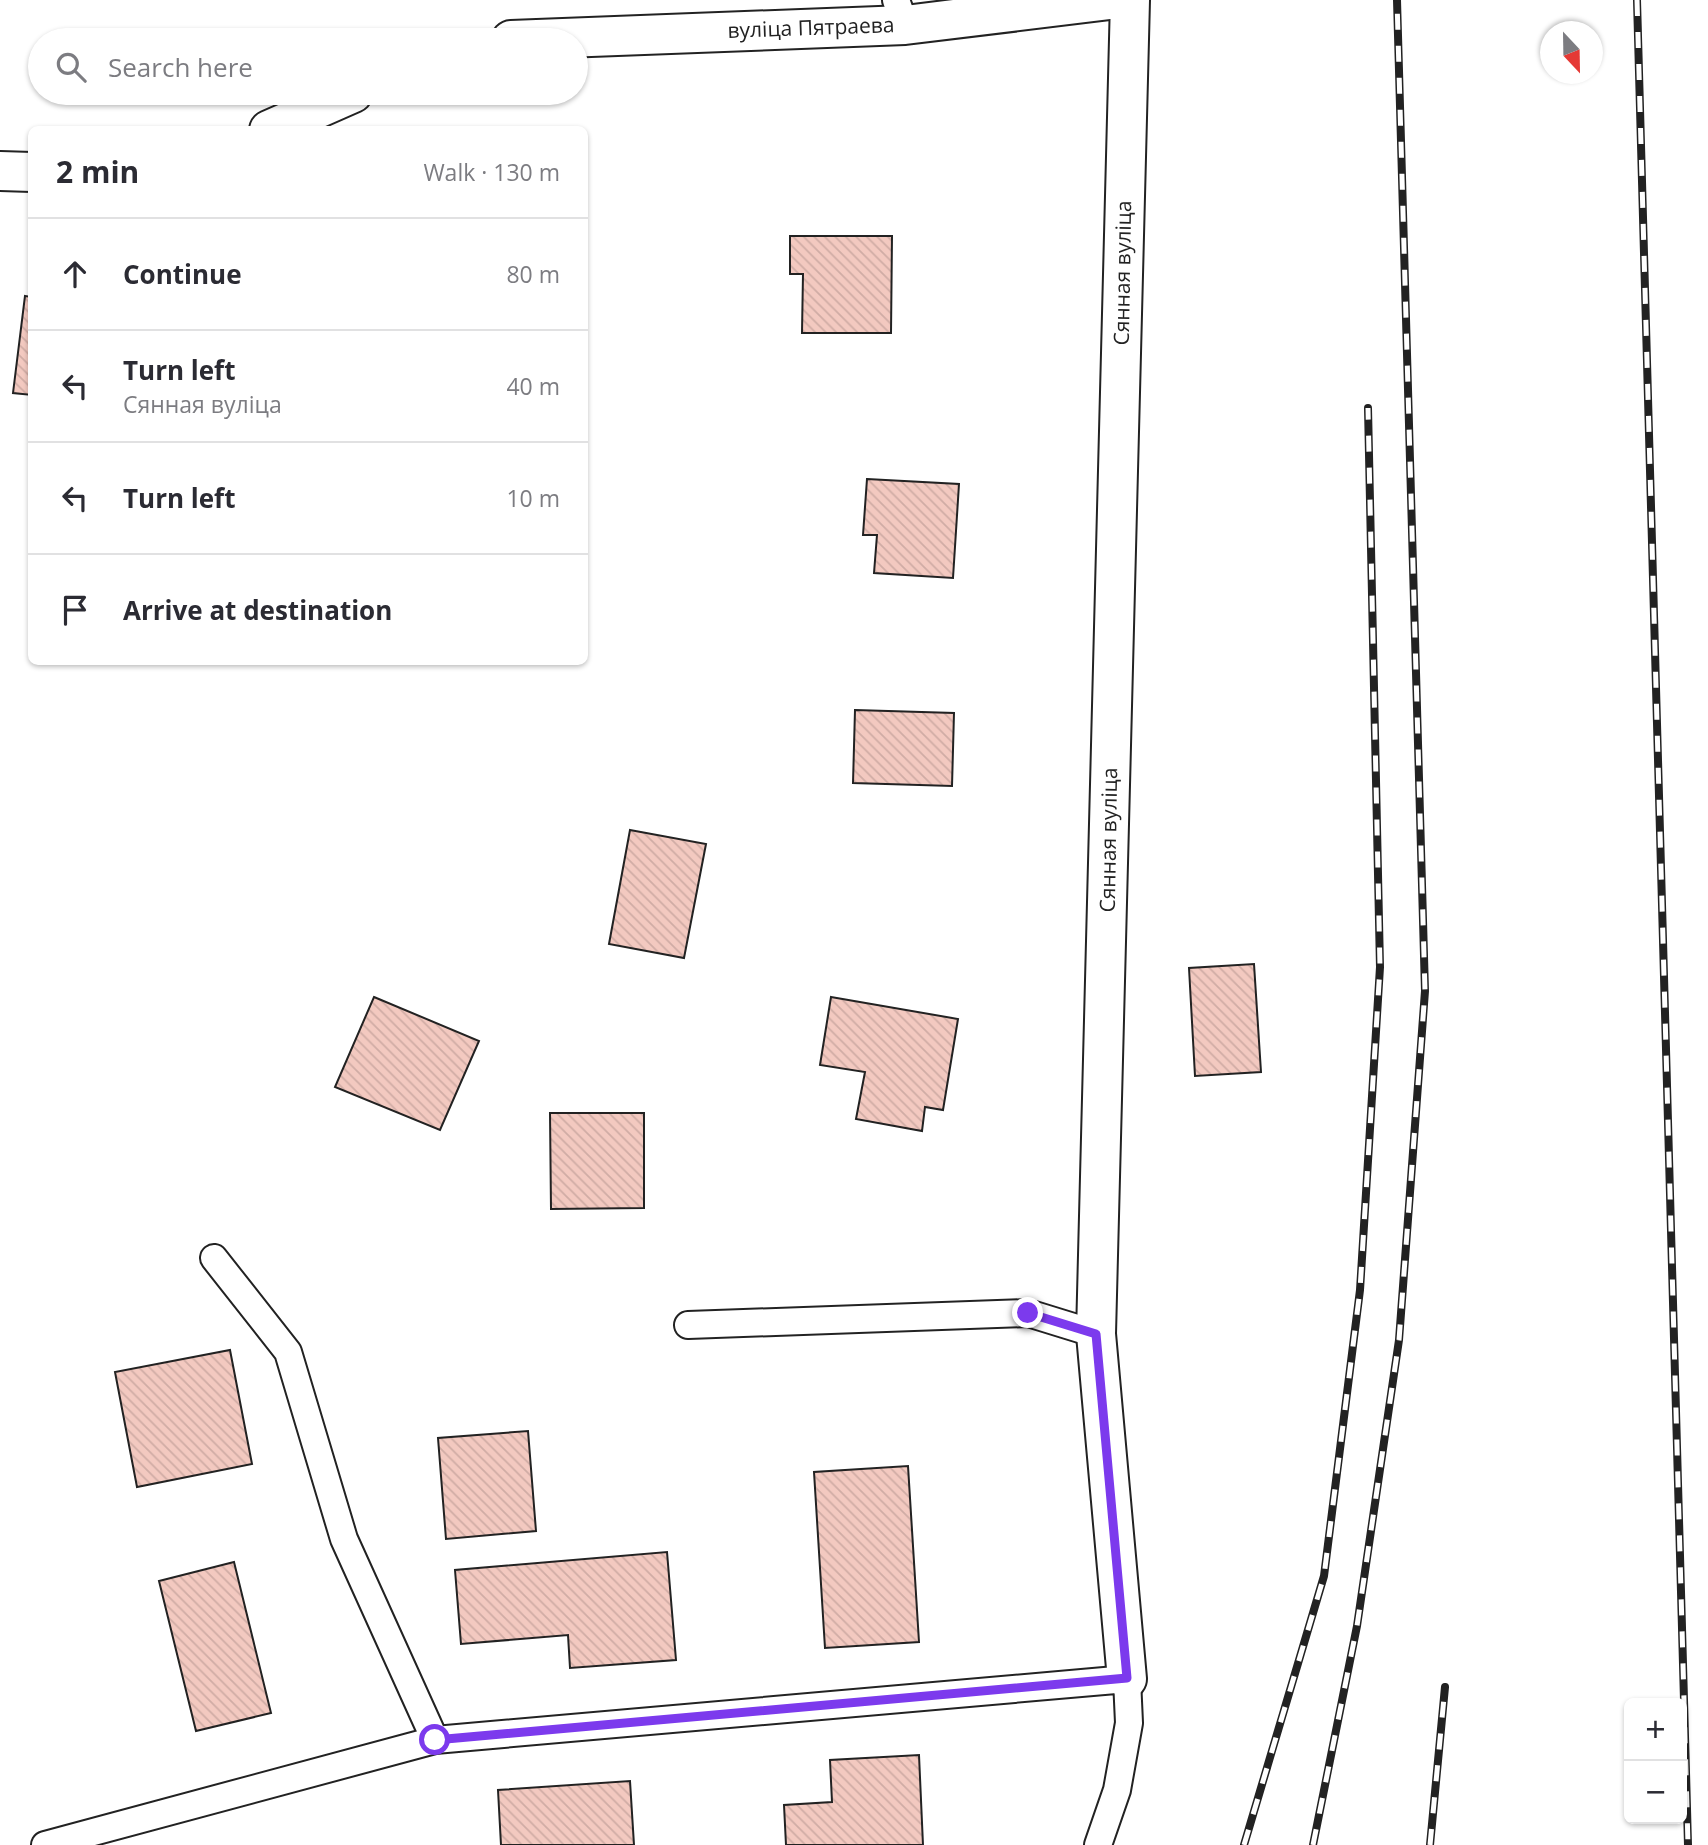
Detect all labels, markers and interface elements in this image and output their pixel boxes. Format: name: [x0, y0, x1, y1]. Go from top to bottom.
street label: вуліца Пятраева: [727, 10, 895, 44]
north arrow: [1540, 21, 1603, 84]
search box: [28, 28, 588, 105]
icon: search: [52, 48, 90, 86]
text: Search here: [108, 49, 253, 85]
text: 2 min: [56, 151, 139, 192]
text: Walk · 130 m: [423, 156, 560, 188]
street label: Сянная вуліца: [1107, 200, 1137, 346]
icon: ahead: [56, 255, 94, 293]
text: Continue: [123, 256, 242, 292]
text: 80 m: [506, 258, 560, 290]
text: Turn left: [123, 352, 235, 388]
icon: left: [56, 367, 94, 405]
text: 40 m: [506, 370, 560, 402]
text: Сянная вуліца: [123, 388, 282, 420]
icon: left: [56, 479, 94, 517]
text: Turn left: [123, 480, 235, 516]
text: 10 m: [506, 482, 560, 514]
icon: arrive: [56, 591, 94, 629]
text: Arrive at destination: [123, 592, 392, 628]
street label: Сянная вуліца: [1093, 767, 1123, 913]
route end: [1012, 1297, 1043, 1328]
map controls: [1624, 1698, 1687, 1824]
button: +: [1624, 1698, 1687, 1761]
route start: [419, 1724, 450, 1755]
button: −: [1624, 1761, 1687, 1824]

